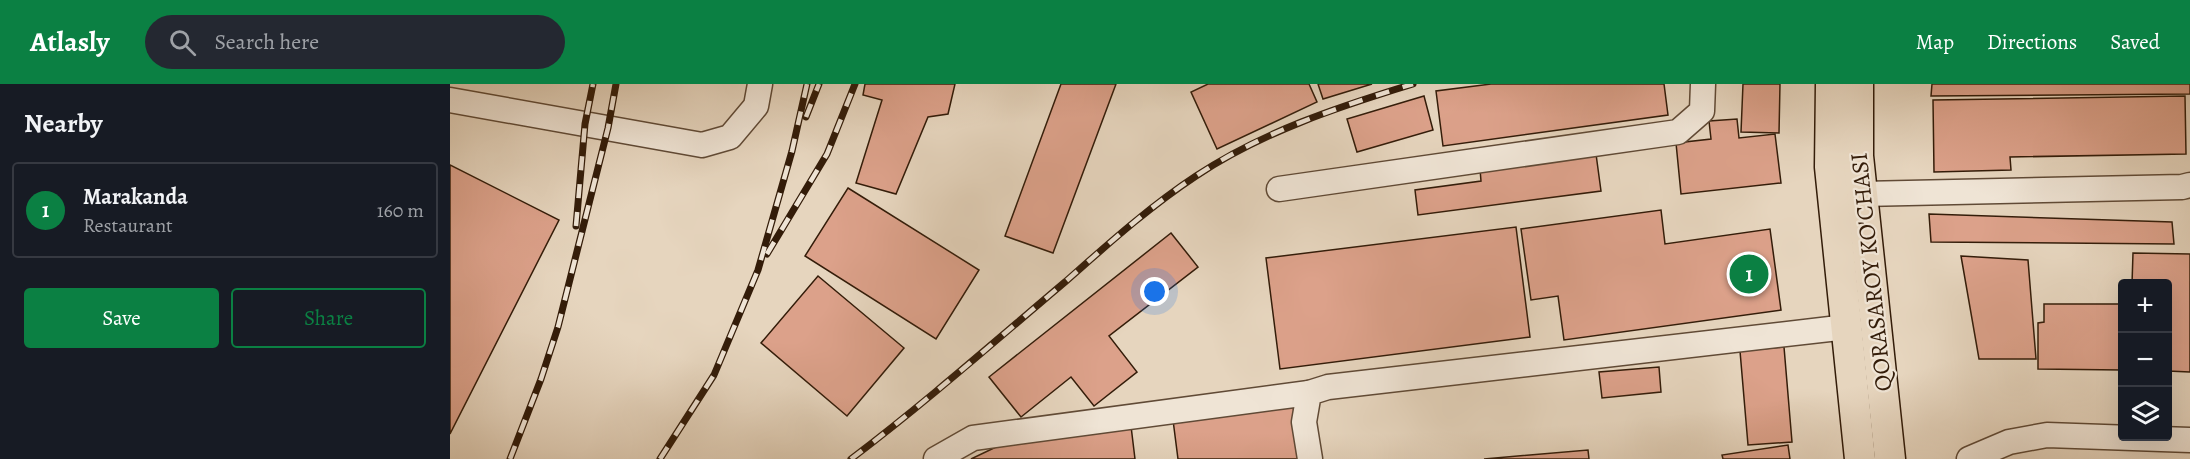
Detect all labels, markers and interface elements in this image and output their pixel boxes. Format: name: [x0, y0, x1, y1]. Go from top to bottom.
search box: [145, 15, 565, 69]
text: Atlasly: [30, 23, 109, 61]
icon: search: [166, 26, 199, 59]
text: Search here: [214, 27, 319, 57]
text: Map: [1916, 28, 1954, 56]
text: Directions: [1987, 28, 2077, 56]
text: Saved: [2110, 28, 2160, 56]
text: Nearby: [24, 106, 103, 141]
street label: QORASAROY KO'CHASI: [1843, 151, 1899, 393]
text: Marakanda: [83, 182, 188, 212]
text: 1: [42, 197, 49, 224]
text: 160 m: [377, 197, 424, 224]
text: Restaurant: [83, 212, 173, 239]
pin: 1: [1730, 252, 1768, 297]
your location: [1140, 277, 1169, 306]
map controls: [2118, 279, 2172, 441]
button: +: [2118, 279, 2172, 333]
button: Save: [24, 288, 219, 348]
button: Share: [231, 288, 426, 348]
button: −: [2118, 333, 2172, 387]
button: layers: [2118, 387, 2172, 441]

